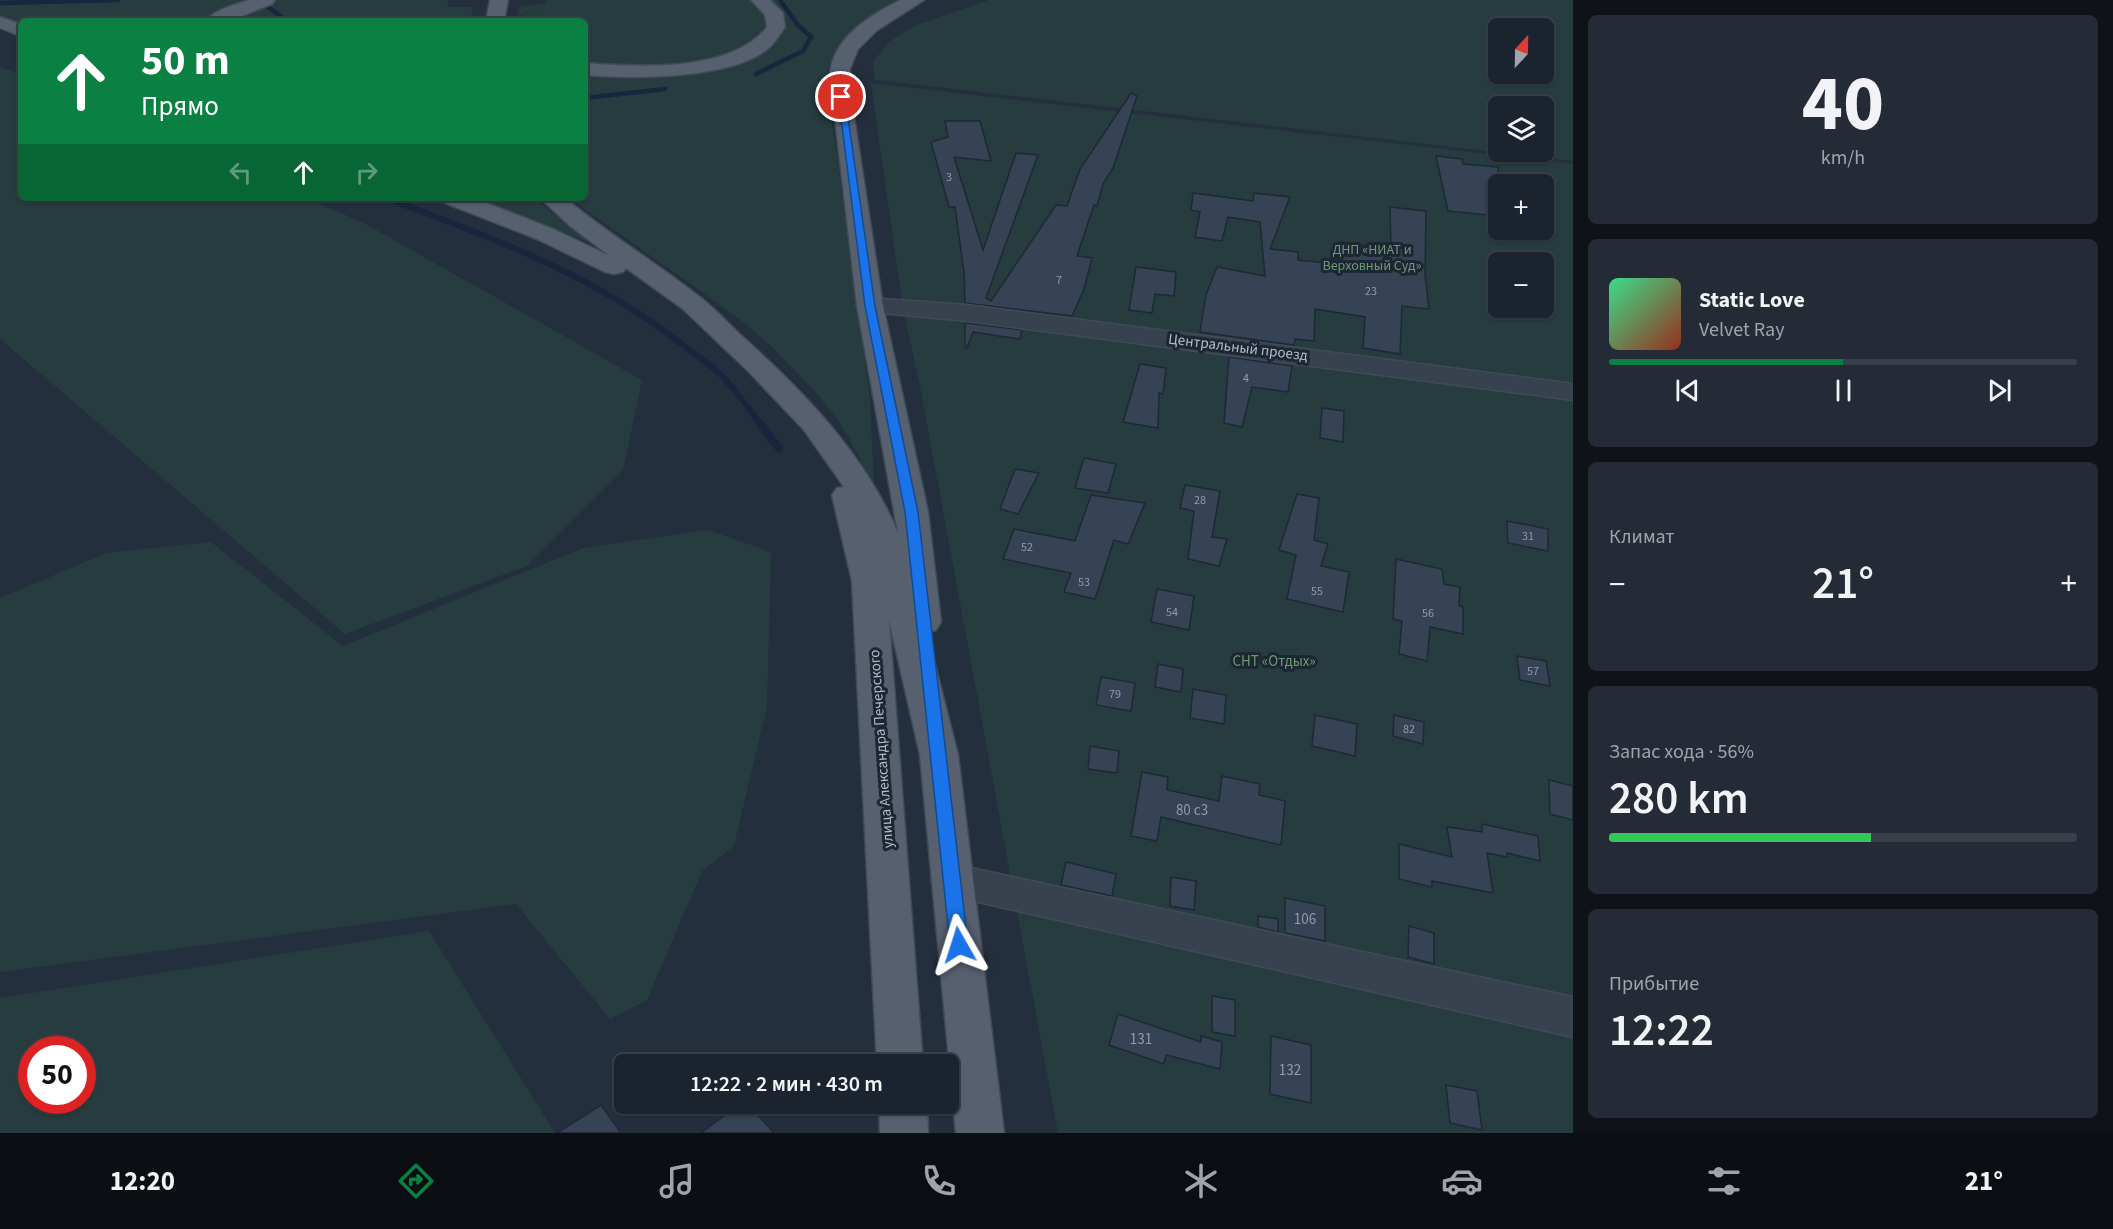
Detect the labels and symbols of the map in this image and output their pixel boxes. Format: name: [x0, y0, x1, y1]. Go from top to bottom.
north arrow: [1488, 18, 1554, 84]
pin: [815, 71, 866, 122]
house number: 3: [946, 169, 952, 186]
park label: ДНП «НИАТ и Верховный Суд»: [1322, 240, 1422, 276]
house number: 7: [1056, 272, 1062, 289]
house number: 23: [1365, 283, 1377, 300]
street label: Центральный проезд: [1167, 329, 1309, 366]
house number: 4: [1243, 370, 1249, 387]
house number: 28: [1194, 492, 1206, 509]
house number: 31: [1522, 528, 1534, 545]
house number: 52: [1021, 539, 1033, 556]
house number: 53: [1078, 574, 1090, 591]
house number: 55: [1311, 583, 1323, 600]
house number: 54: [1166, 604, 1178, 621]
house number: 56: [1422, 605, 1434, 622]
street label: улица Александра Печерского: [864, 649, 899, 849]
park label: СНТ «Отдых»: [1232, 651, 1316, 672]
house number: 57: [1527, 663, 1539, 680]
house number: 79: [1109, 686, 1121, 703]
house number: 82: [1403, 721, 1415, 738]
house number: 80 с3: [1176, 800, 1208, 821]
house number: 106: [1294, 909, 1316, 930]
position arrow: [927, 913, 991, 977]
house number: 131: [1130, 1029, 1152, 1050]
speed limit sign: 50: [18, 1036, 96, 1114]
house number: 132: [1279, 1060, 1301, 1081]

